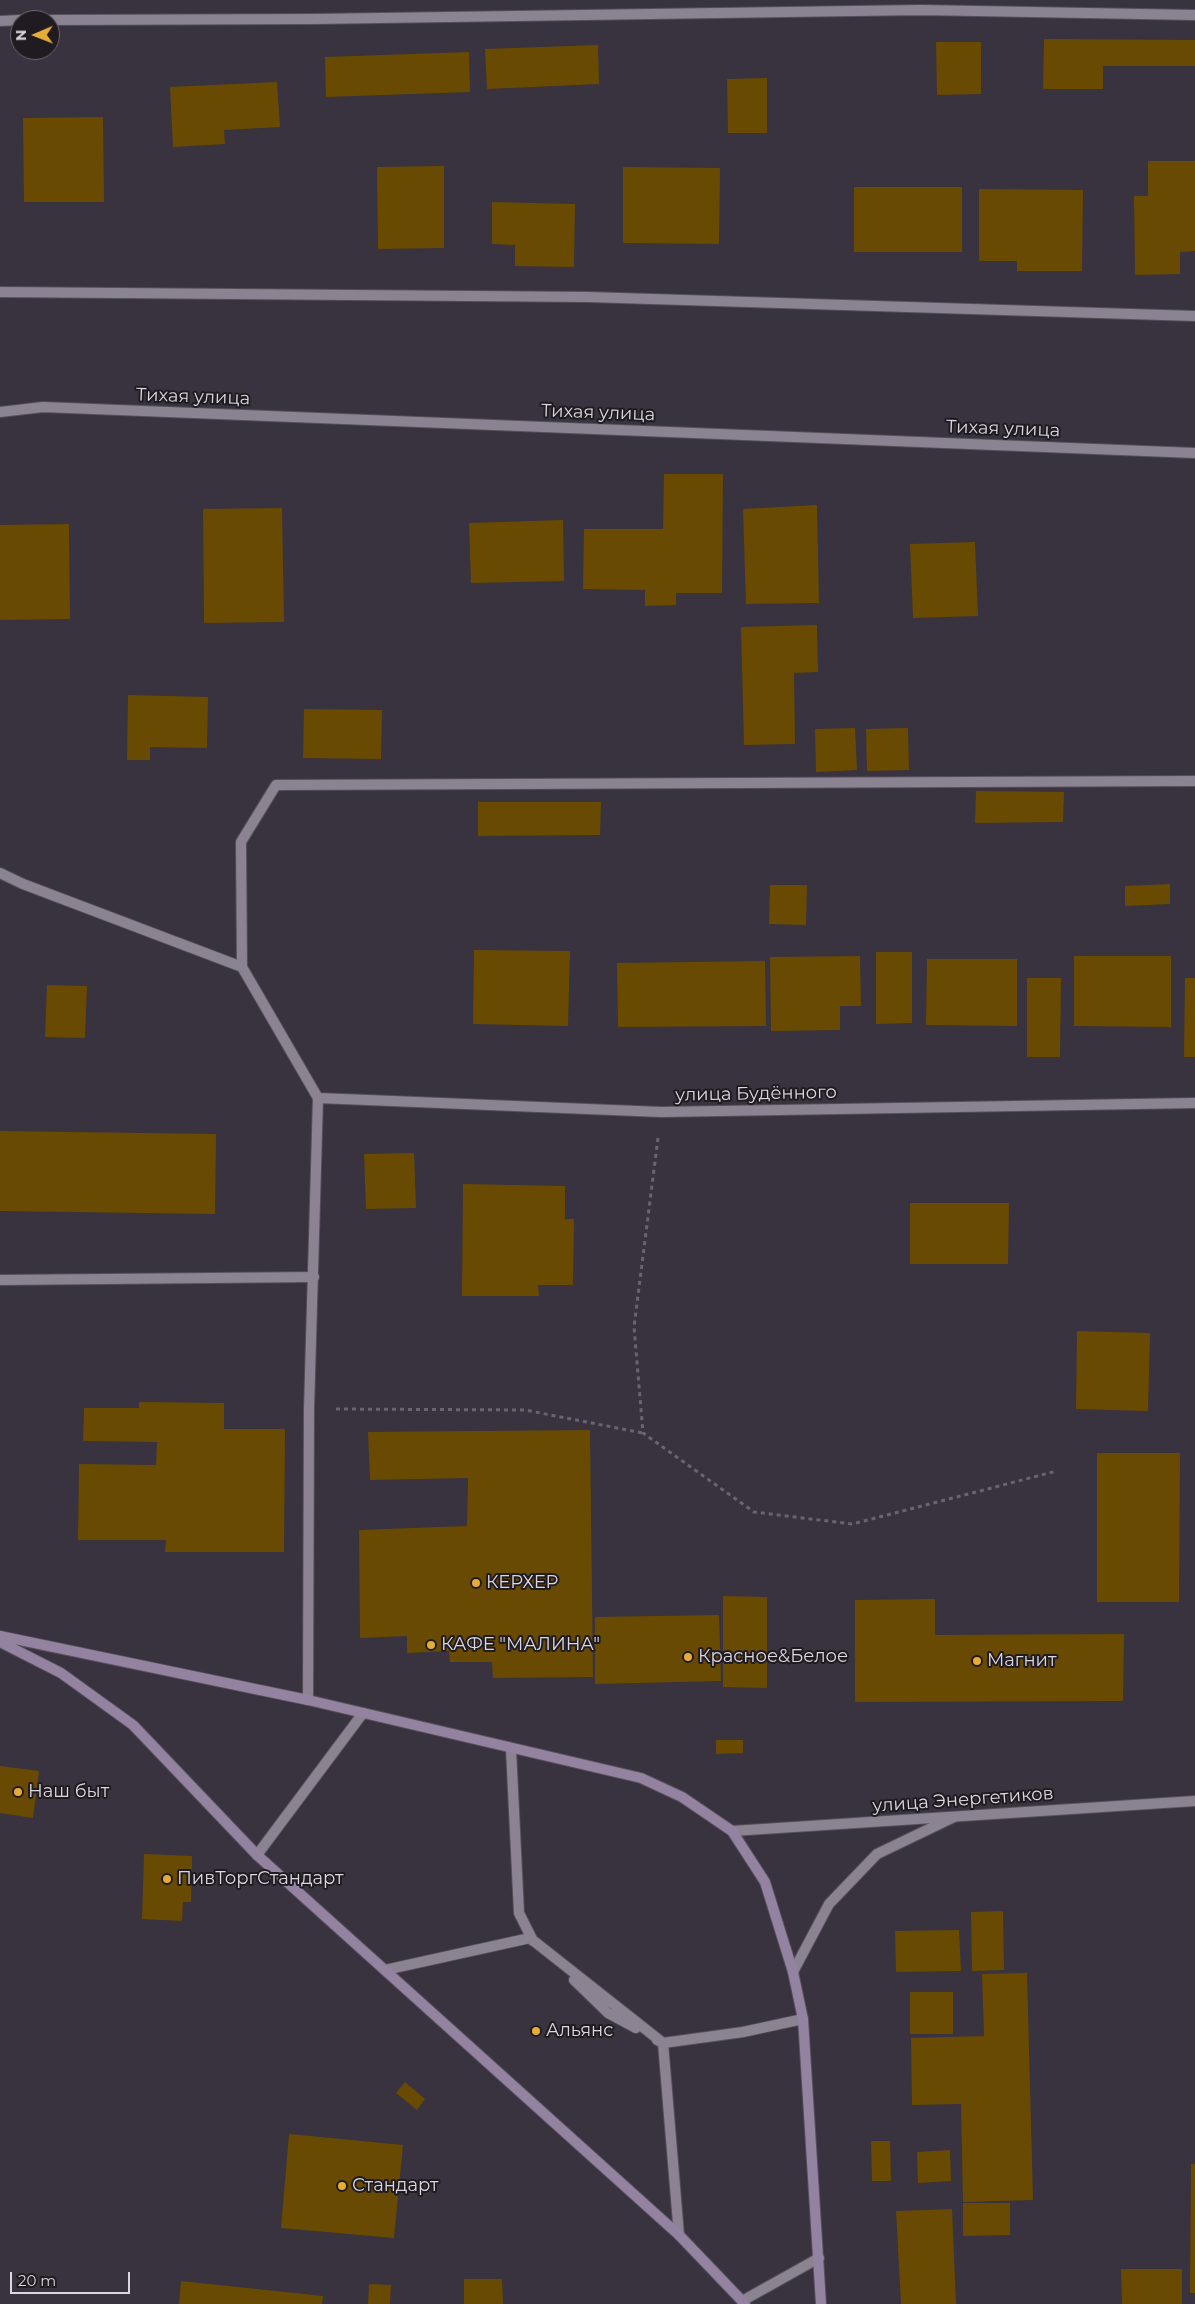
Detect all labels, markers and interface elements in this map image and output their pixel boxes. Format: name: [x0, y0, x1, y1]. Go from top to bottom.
north arrow: [10, 10, 60, 60]
text: N: [12, 29, 30, 41]
street label: Тихая улица: [135, 384, 251, 410]
street label: Тихая улица: [540, 400, 656, 426]
street label: Тихая улица: [945, 416, 1061, 442]
street label: улица Будённого: [675, 1082, 837, 1106]
place label: КЕРХЕР: [486, 1572, 558, 1594]
marker: КЕРХЕР: [470, 1577, 482, 1589]
place label: КАФЕ "МАЛИНА": [441, 1634, 600, 1656]
marker: КАФЕ "МАЛИНА": [425, 1639, 437, 1651]
place label: Красное&Белое: [698, 1646, 848, 1668]
place label: Магнит: [987, 1650, 1056, 1672]
marker: Красное&Белое: [682, 1651, 694, 1663]
marker: Магнит: [971, 1655, 983, 1667]
place label: Наш быт: [28, 1781, 109, 1803]
street label: улица Энергетиков: [872, 1783, 1054, 1817]
marker: Наш быт: [12, 1786, 24, 1798]
place label: ПивТоргСтандарт: [177, 1868, 344, 1890]
marker: ПивТоргСтандарт: [161, 1873, 173, 1885]
place label: Альянс: [546, 2020, 613, 2042]
marker: Альянс: [530, 2025, 542, 2037]
place label: Стандарт: [352, 2175, 438, 2197]
marker: Стандарт: [336, 2180, 348, 2192]
scale bar: [12, 2262, 132, 2294]
text: 20 m: [18, 2271, 56, 2290]

